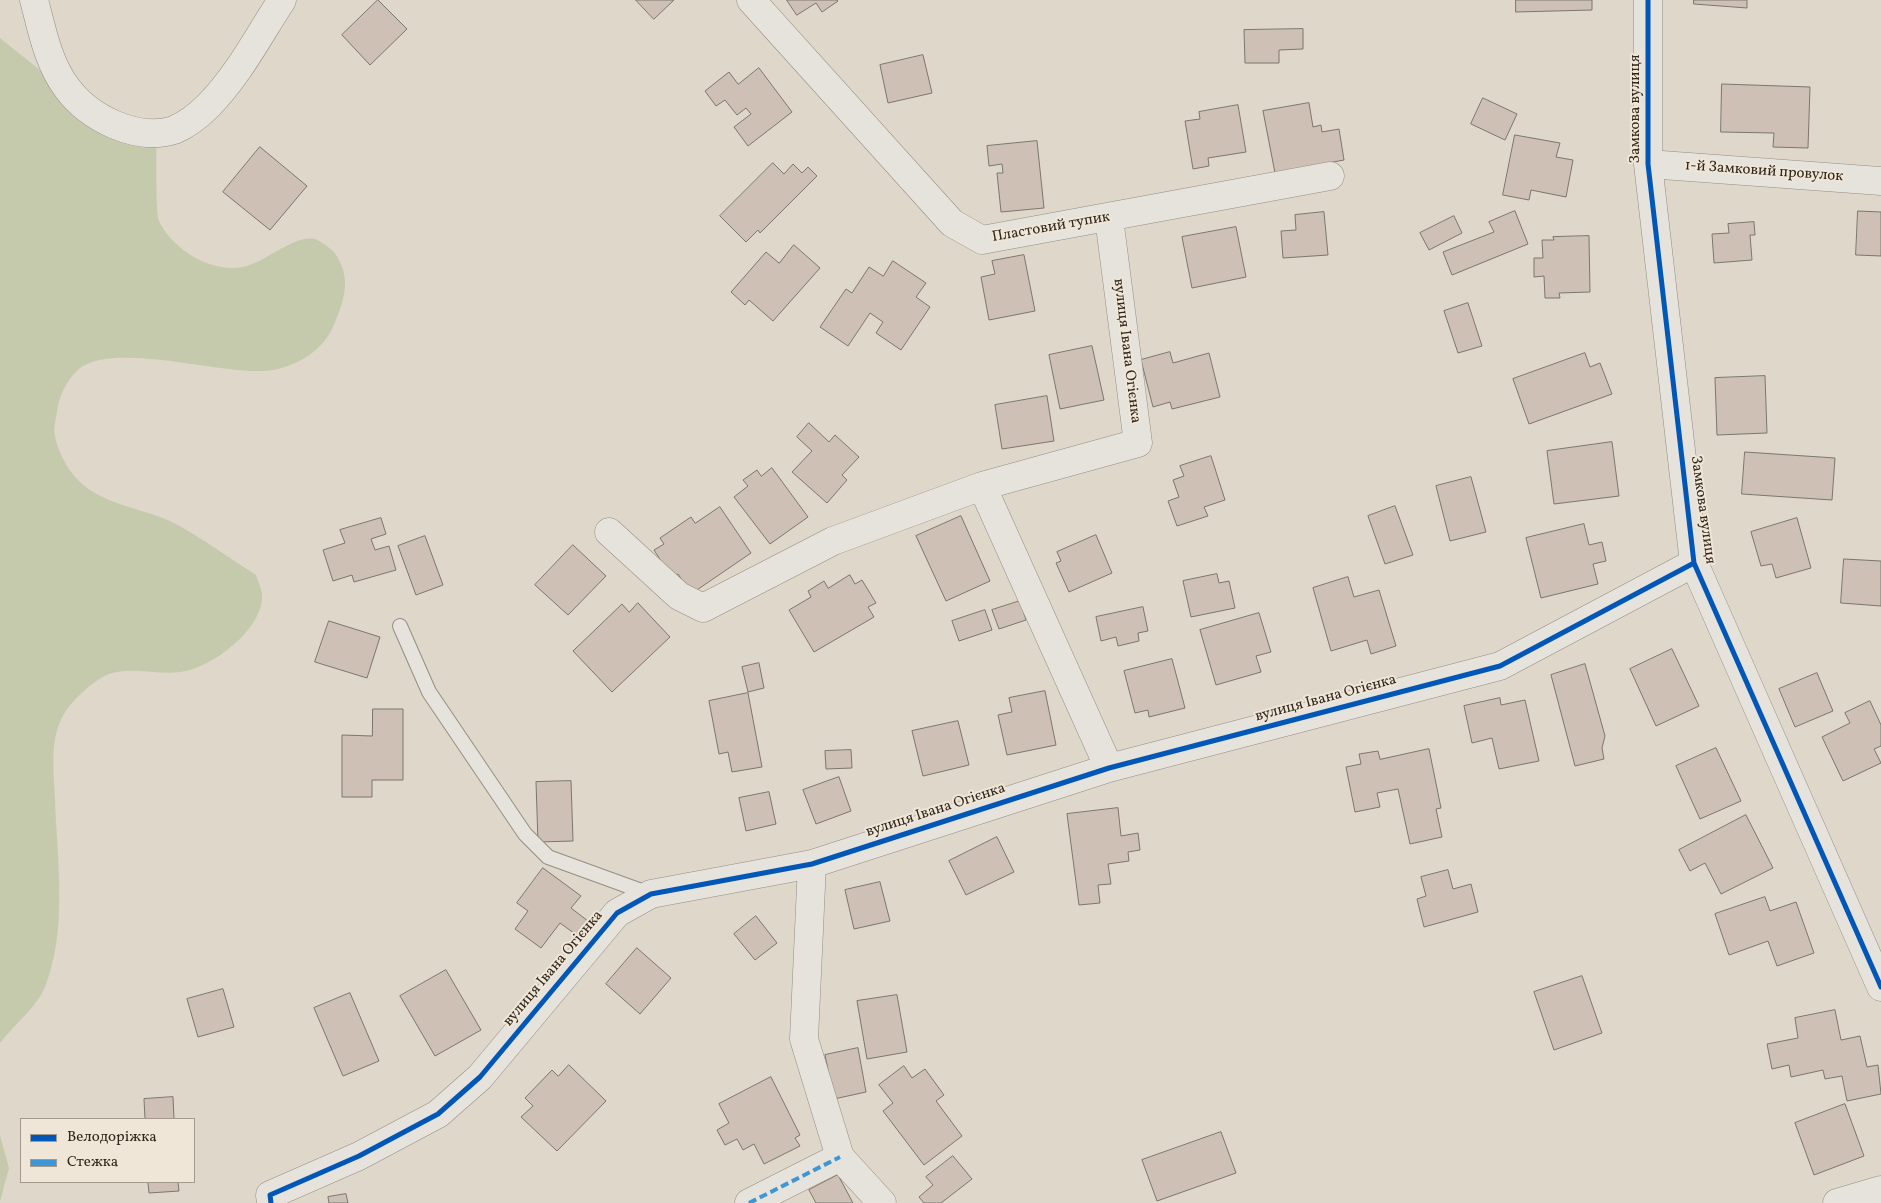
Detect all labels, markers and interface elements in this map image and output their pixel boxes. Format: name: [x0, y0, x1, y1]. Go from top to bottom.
street label: Замкова вулиця: [1627, 54, 1645, 164]
street label: 1-й Замковий провулок: [1684, 157, 1844, 187]
street label: Пластовий тупик: [991, 209, 1111, 247]
street label: вулиця Івана Огієнка: [1108, 278, 1144, 424]
street label: Замкова вулиця: [1685, 455, 1719, 565]
street label: вулиця Івана Огієнка: [1253, 671, 1399, 727]
street label: вулиця Івана Огієнка: [864, 780, 1008, 842]
street label: вулиця Івана Огієнка: [500, 907, 608, 1031]
legend: [20, 1118, 195, 1183]
text: Велодоріжка: [67, 1127, 157, 1148]
text: Стежка: [67, 1152, 118, 1173]

